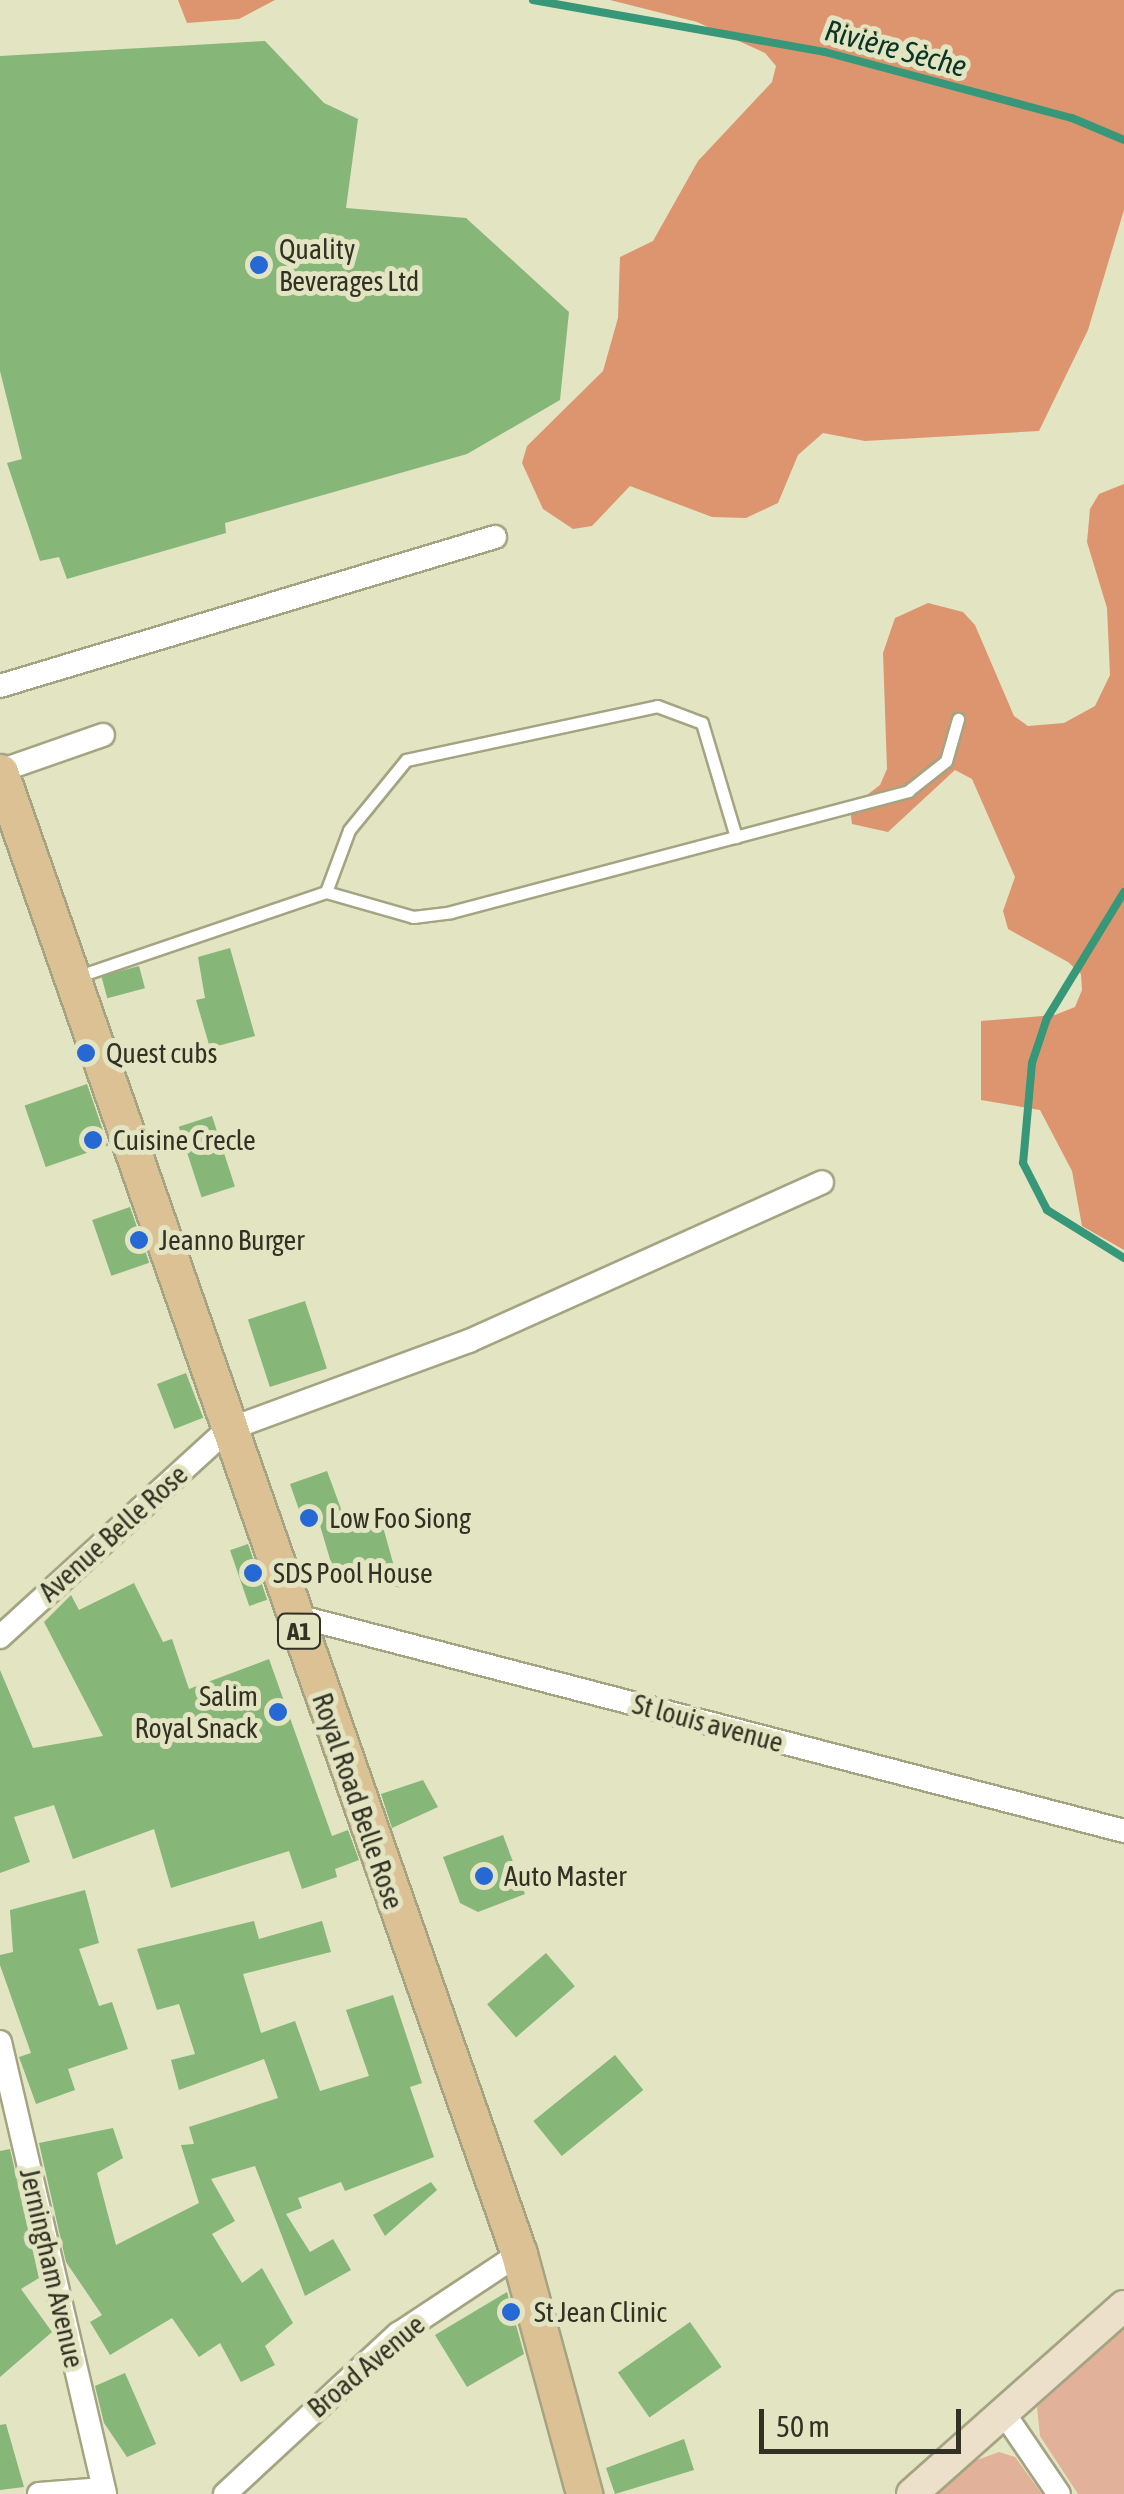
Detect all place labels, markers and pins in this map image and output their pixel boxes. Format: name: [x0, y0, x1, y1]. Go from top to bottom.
place label: Quality Beverages Ltd: [279, 232, 419, 298]
marker: Quality Beverages Ltd: [248, 254, 270, 276]
place label: Quest cubs: [106, 1036, 217, 1070]
marker: Quest cubs: [75, 1042, 97, 1064]
place label: Cuisine Crecle: [113, 1123, 256, 1157]
marker: Cuisine Crecle: [82, 1129, 104, 1151]
place label: Jeanno Burger: [159, 1223, 305, 1257]
marker: Jeanno Burger: [128, 1229, 150, 1251]
place label: Low Foo Siong: [329, 1501, 471, 1535]
marker: Low Foo Siong: [298, 1507, 320, 1529]
place label: SDS Pool House: [273, 1556, 433, 1590]
marker: SDS Pool House: [242, 1562, 264, 1584]
place label: Salim Royal Snack: [135, 1679, 258, 1745]
marker: Salim Royal Snack: [267, 1701, 289, 1723]
place label: Auto Master: [504, 1859, 626, 1893]
marker: Auto Master: [473, 1865, 495, 1887]
place label: St Jean Clinic: [534, 2295, 667, 2329]
marker: St Jean Clinic: [498, 2299, 524, 2325]

